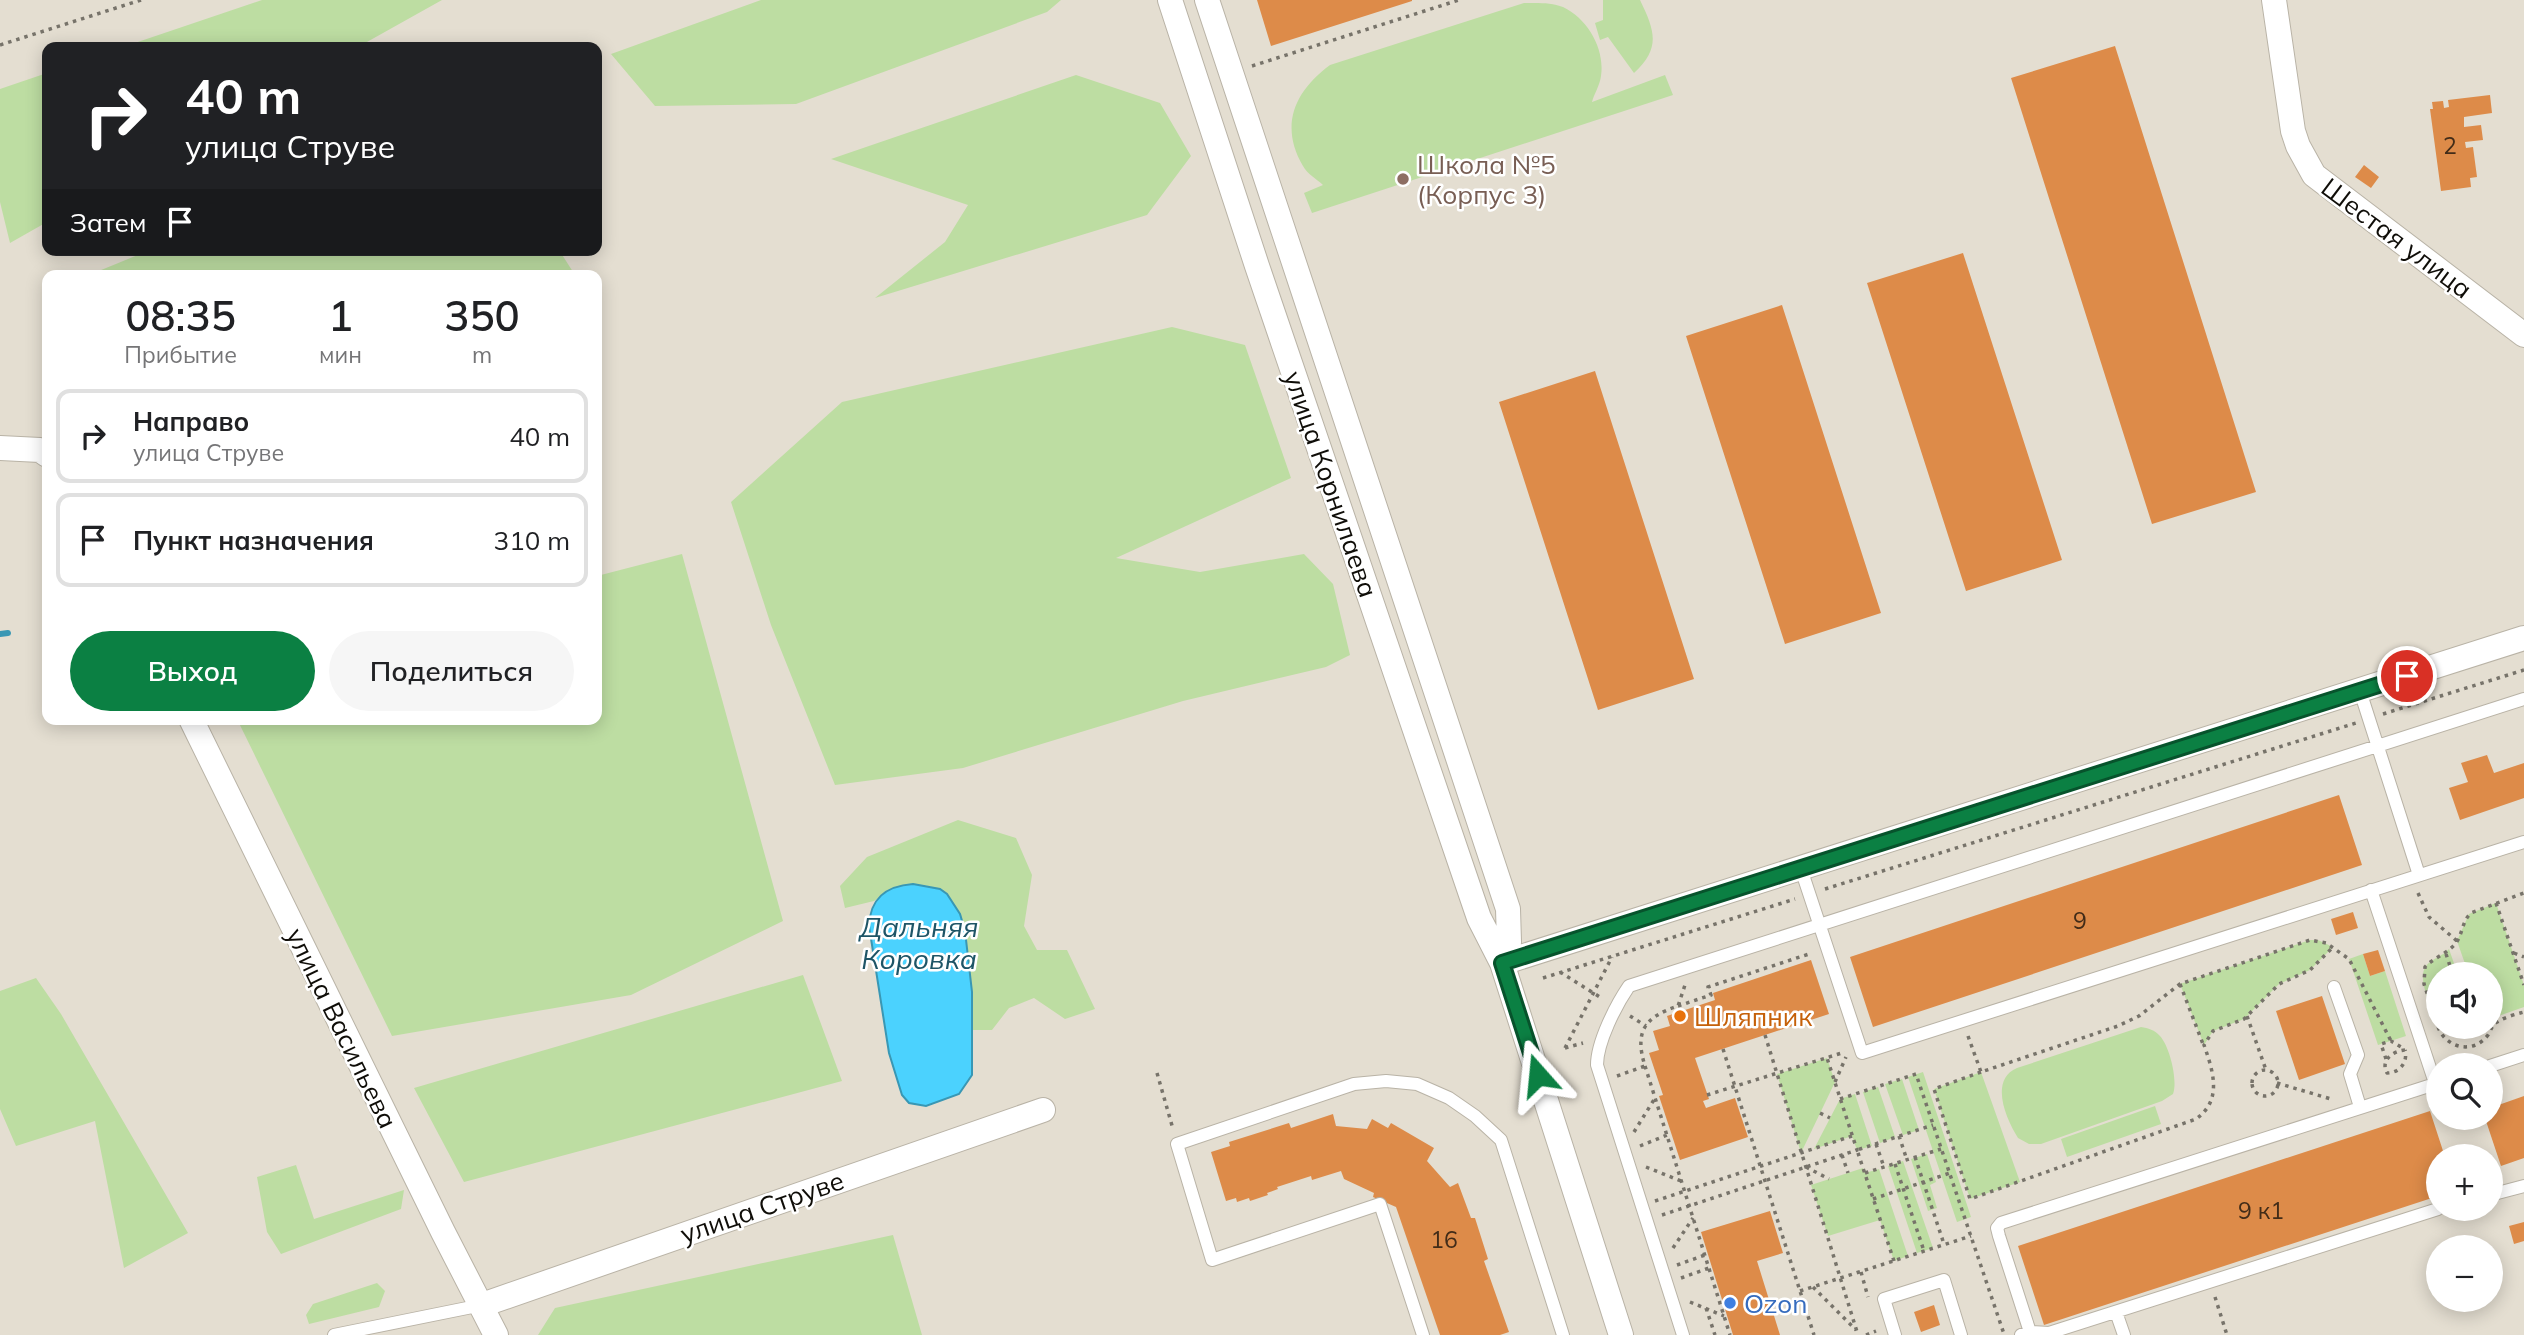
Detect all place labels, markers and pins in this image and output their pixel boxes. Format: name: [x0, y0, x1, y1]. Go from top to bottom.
place label: Школа №5 (Корпус 3): [1417, 148, 1556, 211]
marker: Школа №5 (Корпус 3): [1395, 171, 1411, 187]
pin: [2377, 646, 2437, 706]
place label: Шляпник: [1694, 1000, 1812, 1033]
marker: Шляпник: [1672, 1008, 1688, 1024]
place label: Ozon: [1744, 1287, 1807, 1320]
marker: Ozon: [1722, 1295, 1738, 1311]

